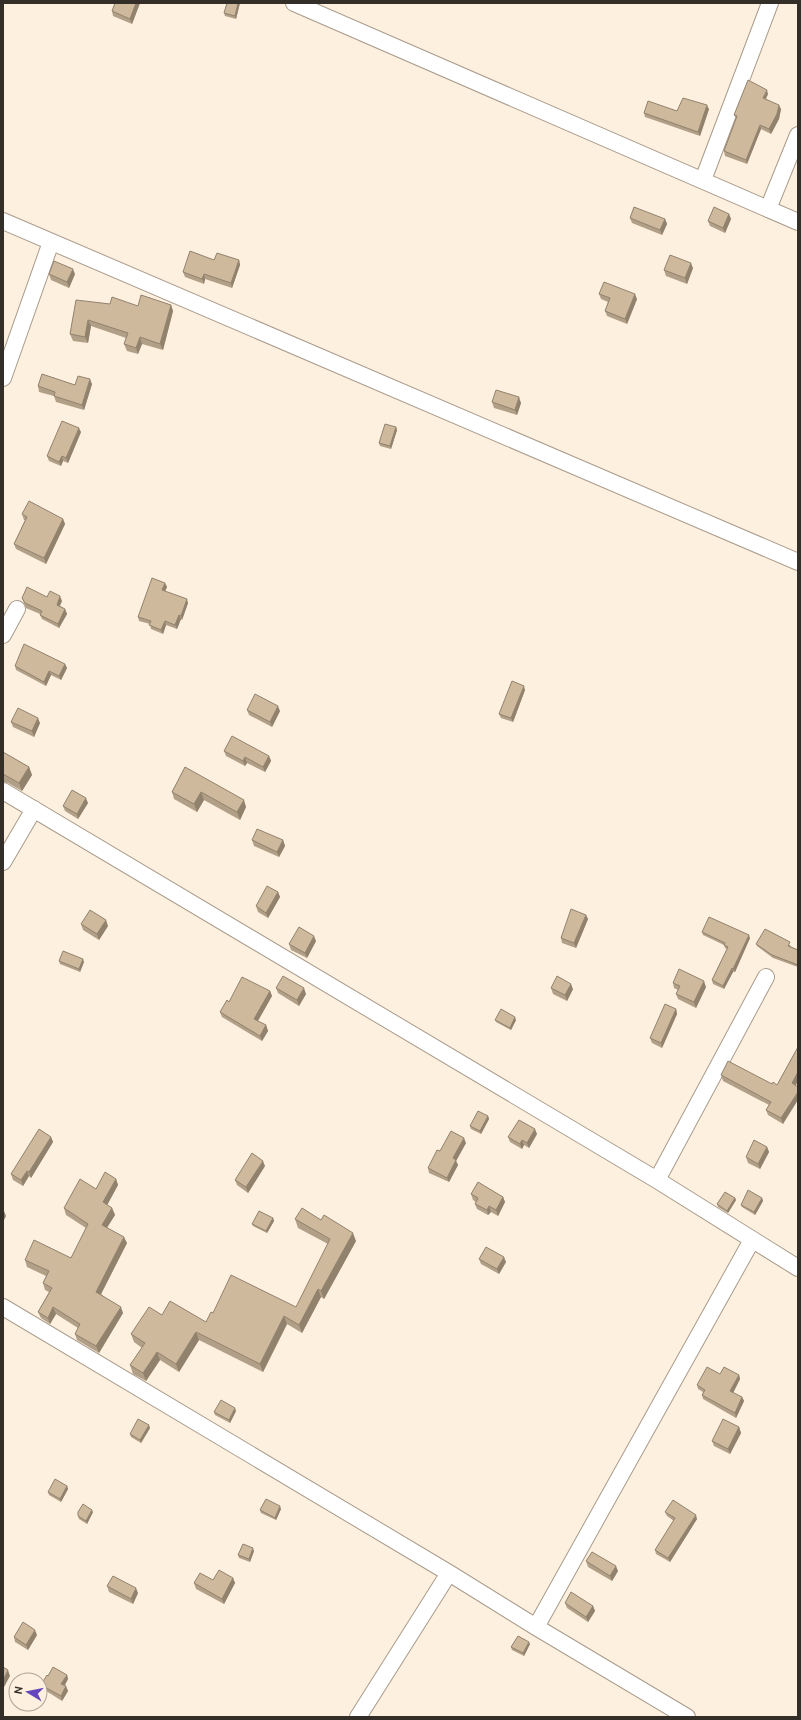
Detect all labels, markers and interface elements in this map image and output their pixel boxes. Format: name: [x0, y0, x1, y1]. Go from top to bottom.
north arrow: [8, 1672, 48, 1712]
text: N: [11, 1685, 26, 1695]

